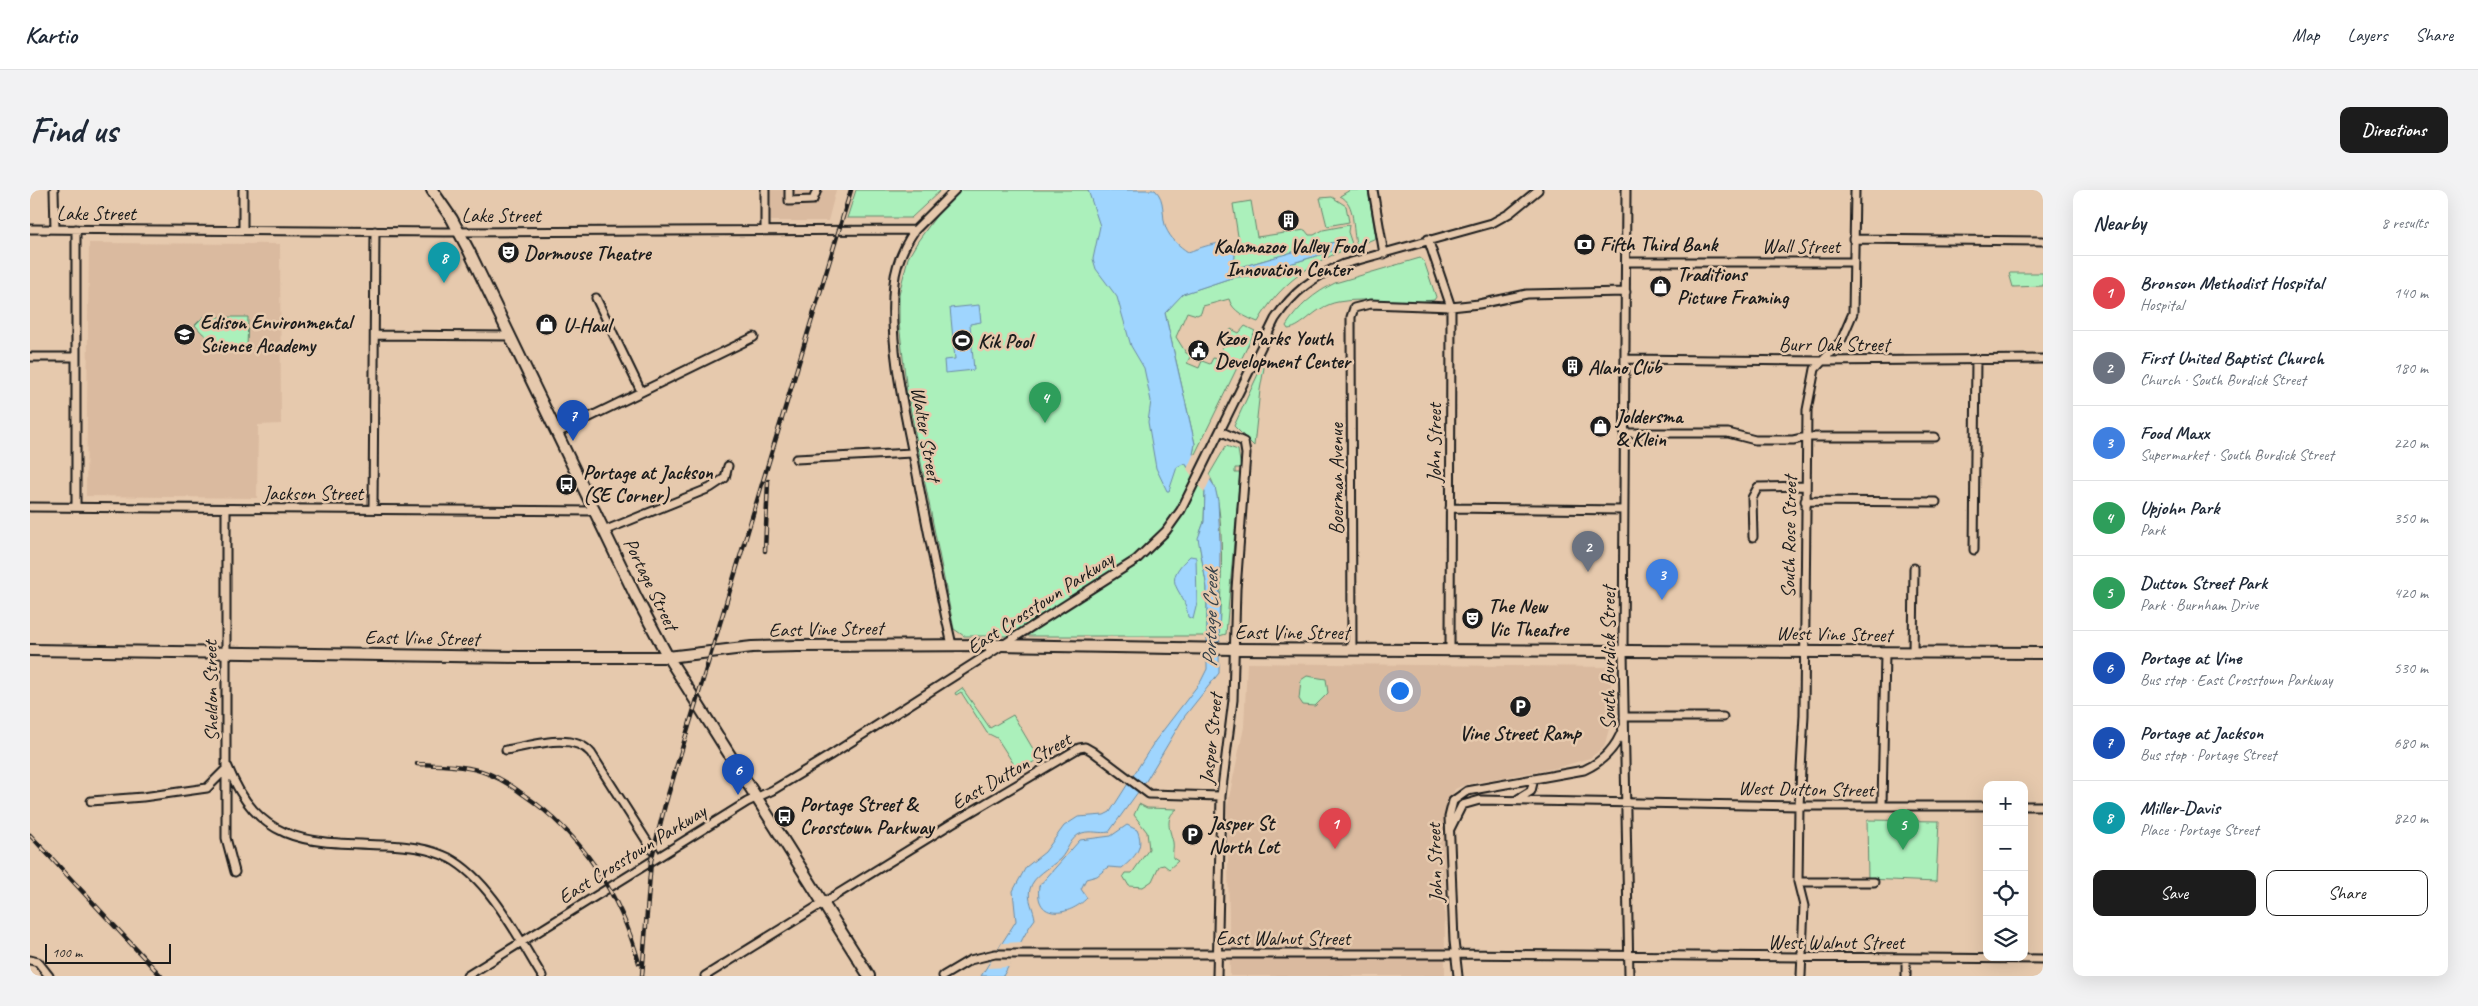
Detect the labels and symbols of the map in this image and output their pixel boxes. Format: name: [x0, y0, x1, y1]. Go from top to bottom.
street label: Lake Street: [56, 201, 138, 226]
street label: Lake Street: [461, 203, 543, 228]
building icon: Kalamazoo Valley Food Innovation Center: [1277, 208, 1301, 232]
bank icon: Fifth Third Bank: [1572, 232, 1596, 256]
place label: Fifth Third Bank: [1600, 232, 1719, 257]
place label: Kalamazoo Valley Food Innovation Center: [1214, 234, 1368, 282]
street label: Wall Street: [1762, 234, 1842, 259]
theatre icon: Dormouse Theatre: [496, 241, 520, 265]
place label: Dormouse Theatre: [524, 241, 653, 266]
pin: 8: [428, 242, 460, 283]
place label: Traditions Picture Framing: [1677, 262, 1790, 310]
shop icon: Traditions Picture Framing: [1649, 274, 1673, 298]
place label: Edison Environmental Science Academy: [200, 310, 355, 358]
shop icon: U-Haul: [535, 313, 559, 337]
place label: U-Haul: [563, 313, 615, 338]
school or university icon: Edison Environmental Science Academy: [172, 322, 196, 346]
place label: Kzoo Parks Youth Development Center: [1215, 326, 1353, 374]
sports icon: Kik Pool: [950, 329, 974, 353]
place label: Kik Pool: [978, 329, 1035, 354]
street label: Burr Oak Street: [1779, 332, 1893, 357]
public building icon: Kzoo Parks Youth Development Center: [1187, 338, 1211, 362]
building icon: Alano Club: [1560, 355, 1584, 379]
place label: Alano Club: [1588, 355, 1663, 380]
pin: 4: [1029, 382, 1061, 423]
street label: Walter Street: [905, 385, 947, 486]
pin: 7: [557, 400, 589, 441]
street label: John Street: [1422, 401, 1447, 484]
place label: Joldersma & Klein: [1614, 404, 1684, 452]
shop icon: Joldersma & Klein: [1588, 415, 1612, 439]
street label: Boerman Avenue: [1324, 422, 1349, 535]
place label: Portage at Jackson (SE Corner): [583, 460, 714, 508]
bus stop icon: Portage at Jackson (SE Corner): [555, 472, 579, 496]
street label: South Rose Street: [1775, 472, 1803, 598]
street label: Jackson Street: [262, 481, 365, 506]
pin: 2: [1572, 531, 1604, 572]
street label: Portage Street: [618, 534, 686, 637]
street label: East Crosstown Parkway: [962, 545, 1120, 660]
pin: 3: [1646, 559, 1678, 600]
water label: Portage Creek: [1196, 566, 1224, 667]
street label: South Burdick Street: [1596, 583, 1621, 730]
place label: The New Vic Theatre: [1488, 594, 1570, 642]
theatre icon: The New Vic Theatre: [1460, 606, 1484, 630]
street label: East Vine Street: [768, 615, 887, 642]
street label: East Vine Street: [1235, 620, 1353, 645]
street label: West Vine Street: [1776, 620, 1896, 648]
street label: East Vine Street: [364, 625, 483, 652]
street label: Sheldon Street: [198, 638, 224, 742]
your location: [1387, 678, 1413, 704]
street label: Jasper Street: [1194, 689, 1229, 787]
parking icon: Vine Street Ramp: [1508, 695, 1532, 719]
place label: Vine Street Ramp: [1459, 721, 1582, 746]
street label: East Dutton Street: [947, 726, 1077, 815]
pin: 6: [722, 754, 754, 795]
street label: West Dutton Street: [1738, 775, 1876, 803]
place label: Portage Street & Crosstown Parkway: [800, 792, 936, 840]
street label: East Crosstown Parkway: [553, 797, 712, 910]
bus stop icon: Portage Street & Crosstown Parkway: [772, 804, 796, 828]
pin: 1: [1319, 808, 1351, 849]
pin: 5: [1887, 809, 1919, 850]
place label: Jasper St North Lot: [1207, 811, 1281, 859]
street label: John Street: [1421, 821, 1449, 904]
parking icon: Jasper St North Lot: [1181, 822, 1205, 846]
street label: East Walnut Street: [1216, 926, 1353, 951]
street label: West Walnut Street: [1768, 930, 1906, 955]
scale bar: [45, 941, 171, 964]

